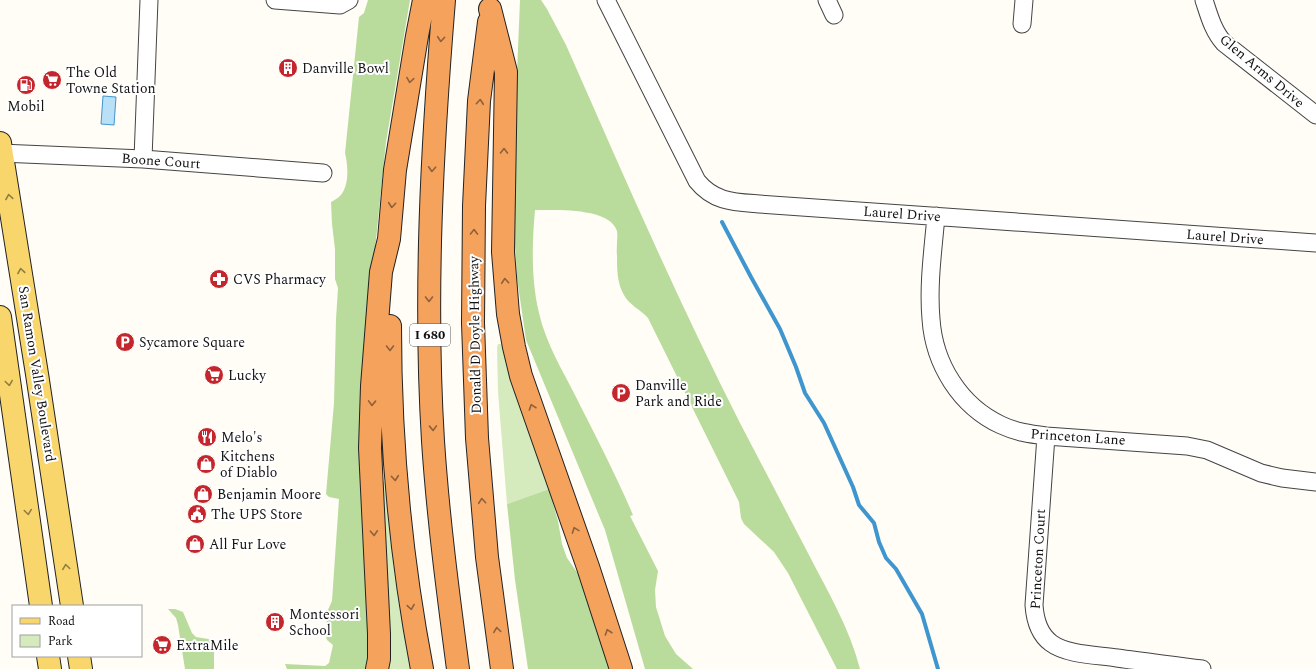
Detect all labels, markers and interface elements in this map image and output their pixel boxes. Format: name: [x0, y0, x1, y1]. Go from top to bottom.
street label: Glen Arms Drive: [1215, 29, 1309, 113]
one-way arrow: [436, 36, 445, 42]
building icon: Danville Bowl: [277, 57, 299, 79]
place label: Danville Bowl: [302, 58, 389, 79]
place label: The Old Towne Station: [66, 62, 156, 99]
supermarket icon: The Old Towne Station: [41, 69, 63, 91]
fuel station icon: Mobil: [15, 74, 37, 96]
one-way arrow: [406, 77, 415, 83]
place label: Mobil: [7, 96, 45, 117]
one-way arrow: [475, 99, 484, 105]
street label: Boone Court: [121, 148, 201, 174]
one-way arrow: [500, 148, 508, 154]
one-way arrow: [428, 166, 436, 172]
one-way arrow: [5, 194, 14, 200]
street label: Laurel Drive: [862, 201, 942, 227]
one-way arrow: [388, 202, 397, 208]
street label: Laurel Drive: [1185, 224, 1265, 250]
one-way arrow: [470, 229, 478, 235]
street label: Donald D Doyle Highway: [463, 255, 487, 414]
one-way arrow: [17, 268, 26, 274]
pharmacy icon: CVS Pharmacy: [208, 268, 230, 290]
place label: CVS Pharmacy: [233, 269, 327, 290]
one-way arrow: [500, 278, 509, 284]
street label: San Ramon Valley Boulevard: [13, 284, 61, 464]
one-way arrow: [425, 296, 434, 302]
road number: I 680: [410, 324, 450, 346]
parking icon: Sycamore Square: [114, 331, 136, 353]
place label: Sycamore Square: [139, 332, 245, 353]
one-way arrow: [386, 345, 394, 351]
supermarket icon: Lucky: [203, 364, 225, 386]
place label: Lucky: [228, 365, 267, 386]
place label: Danville Park and Ride: [635, 375, 722, 412]
one-way arrow: [4, 380, 13, 386]
parking icon: Danville Park and Ride: [610, 382, 632, 404]
one-way arrow: [367, 400, 376, 406]
one-way arrow: [529, 404, 537, 411]
street label: Princeton Lane: [1030, 423, 1126, 451]
one-way arrow: [429, 425, 437, 431]
restaurant icon: Melo's: [196, 426, 218, 448]
place label: Melo's: [221, 427, 262, 448]
place label: Kitchens of Diablo: [220, 446, 277, 483]
shop icon: Kitchens of Diablo: [195, 453, 217, 475]
one-way arrow: [391, 475, 400, 481]
shop icon: Benjamin Moore: [192, 483, 214, 505]
place label: Benjamin Moore: [217, 484, 322, 505]
one-way arrow: [478, 498, 487, 504]
public building icon: The UPS Store: [186, 503, 208, 525]
place label: The UPS Store: [211, 504, 303, 525]
street label: Princeton Court: [1025, 508, 1051, 610]
one-way arrow: [23, 509, 32, 515]
one-way arrow: [571, 527, 580, 534]
one-way arrow: [369, 530, 378, 536]
shop icon: All Fur Love: [184, 533, 206, 555]
place label: All Fur Love: [209, 534, 287, 555]
one-way arrow: [62, 564, 71, 570]
place label: Montessori School: [289, 604, 359, 641]
one-way arrow: [406, 604, 415, 610]
legend: [12, 605, 142, 657]
building icon: Montessori School: [264, 611, 286, 633]
text: Road: [48, 612, 75, 631]
one-way arrow: [493, 627, 502, 633]
one-way arrow: [605, 629, 613, 636]
text: Park: [48, 632, 73, 651]
supermarket icon: ExtraMile: [151, 634, 173, 656]
place label: ExtraMile: [176, 635, 239, 656]

